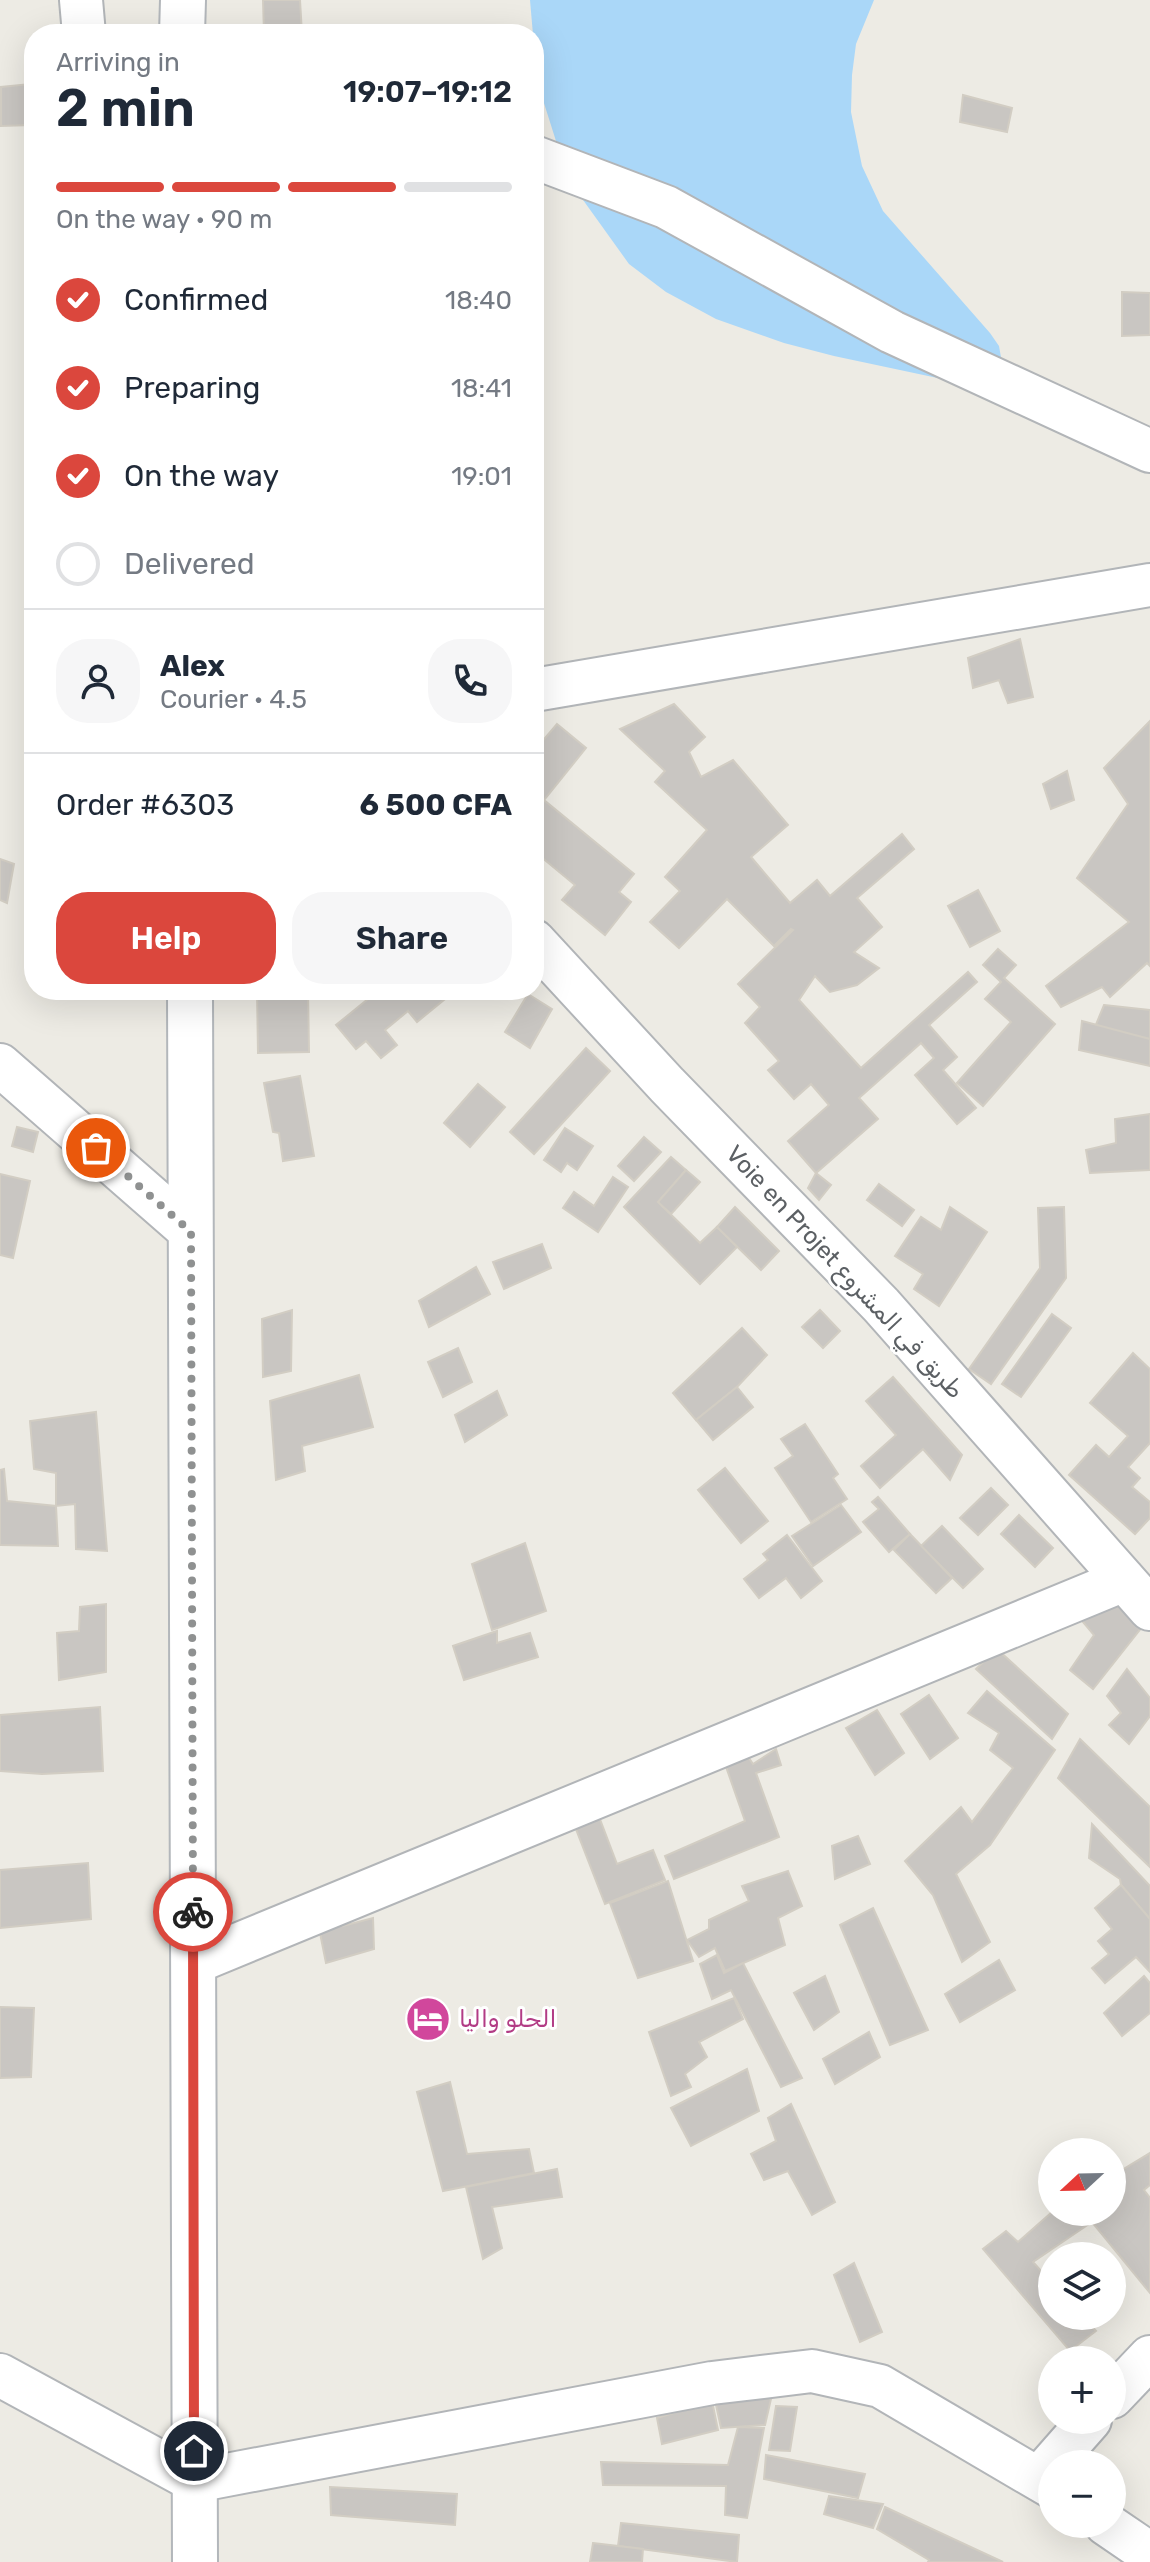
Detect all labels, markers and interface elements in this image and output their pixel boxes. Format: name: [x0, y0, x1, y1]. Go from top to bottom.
text: Arriving in: [56, 47, 180, 78]
text: 19:07–19:12: [343, 74, 512, 110]
text: 2 min: [56, 77, 195, 139]
text: On the way · 90 m: [56, 204, 272, 235]
icon: check: [56, 278, 100, 322]
text: Confirmed: [124, 282, 268, 318]
text: 18:40: [445, 285, 512, 316]
icon: check: [56, 366, 100, 410]
text: Preparing: [124, 370, 260, 406]
text: 18:41: [451, 373, 512, 404]
icon: check: [56, 454, 100, 498]
text: On the way: [124, 458, 279, 494]
text: 19:01: [451, 461, 512, 492]
text: Delivered: [124, 546, 255, 582]
button: person: [56, 639, 140, 723]
button: phone: [428, 639, 512, 723]
text: Alex: [160, 648, 225, 684]
text: Courier · 4.5: [160, 684, 307, 715]
text: Order #6303: [56, 787, 234, 823]
text: 6 500 CFA: [360, 787, 512, 823]
button: Help: [56, 892, 276, 984]
button: Share: [292, 892, 512, 984]
pin: [62, 1114, 130, 1182]
icon: bag: [74, 1126, 118, 1170]
street label: Voie en Projet طريق في المشروع: [718, 1140, 970, 1407]
courier: [153, 1872, 233, 1952]
icon: bike: [171, 1890, 215, 1934]
hotel icon: الحلو واليا: [404, 1995, 452, 2043]
place label: الحلو واليا: [459, 2005, 556, 2033]
north arrow: [1038, 2138, 1126, 2226]
map controls: [1038, 2138, 1126, 2538]
button: layers: [1038, 2242, 1126, 2330]
button: +: [1038, 2346, 1126, 2434]
pin: [160, 2417, 228, 2485]
icon: home: [172, 2429, 216, 2473]
button: −: [1038, 2450, 1126, 2538]

